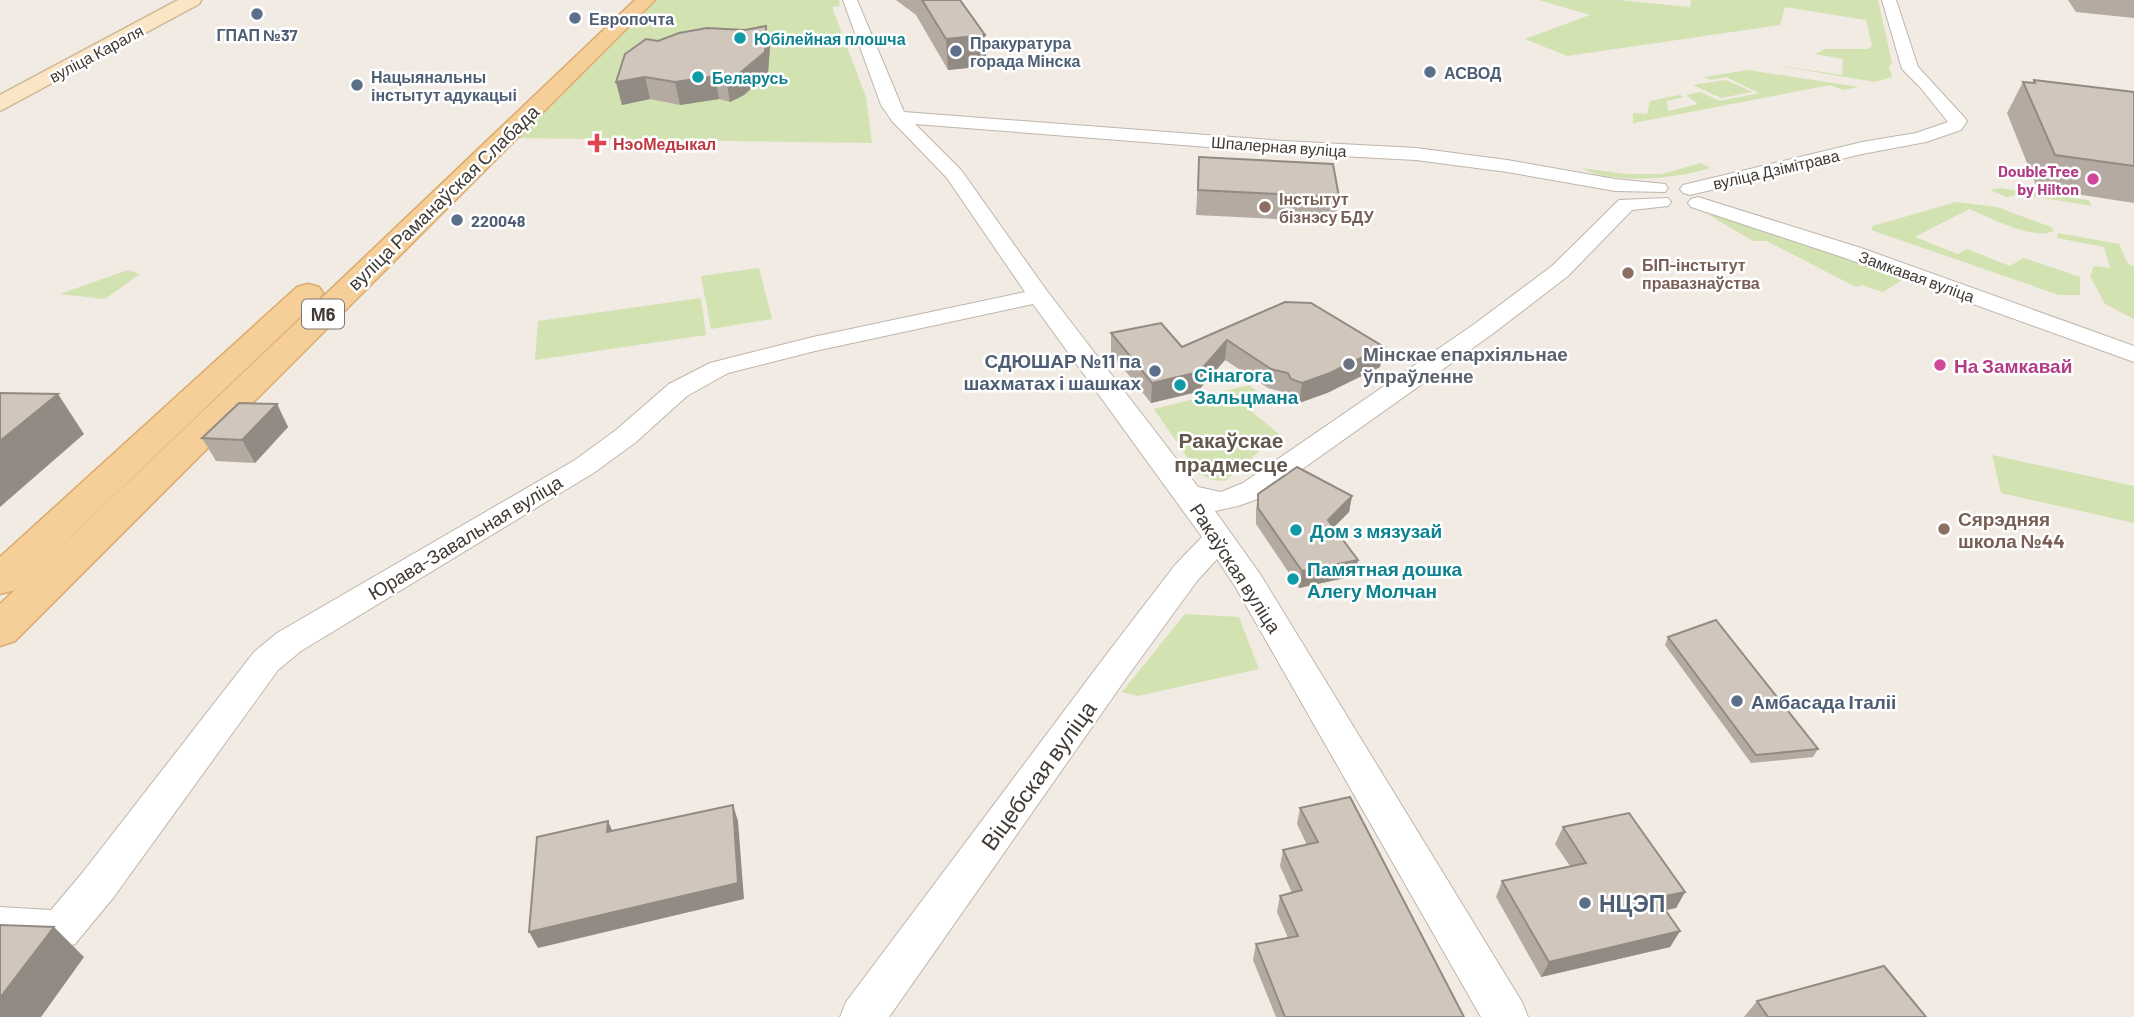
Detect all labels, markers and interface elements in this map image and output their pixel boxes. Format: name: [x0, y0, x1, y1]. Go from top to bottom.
marker: ГПАП №37: [249, 6, 265, 22]
place label: Европочта: [589, 9, 674, 28]
marker: Европочта: [567, 10, 583, 26]
street label: вуліца Караля: [46, 20, 146, 86]
place label: ГПАП №37: [216, 25, 298, 44]
place label: Юбілейная плошча: [754, 29, 906, 48]
marker: Юбілейная плошча: [732, 30, 748, 46]
place label: Пракуратура горада Мінска: [970, 33, 1080, 70]
marker: Пракуратура горада Мінска: [948, 43, 964, 59]
place label: АСВОД: [1444, 63, 1502, 82]
marker: АСВОД: [1422, 64, 1438, 80]
place label: Нацыянальны інстытут адукацыі: [371, 67, 517, 104]
place label: Беларусь: [712, 68, 788, 87]
marker: Беларусь: [690, 69, 706, 85]
marker: Нацыянальны інстытут адукацыі: [349, 77, 365, 93]
street label: вуліца Раманаўская Слабада: [343, 99, 544, 295]
street label: Шпалерная вуліца: [1211, 132, 1347, 160]
marker: НэоМедыкал: [587, 133, 607, 153]
place label: НэоМедыкал: [613, 134, 716, 153]
street label: вуліца Дзімітрава: [1711, 145, 1841, 193]
place label: DoubleTree by Hilton: [1998, 161, 2079, 198]
marker: DoubleTree by Hilton: [2085, 171, 2101, 187]
place label: Інстытут бізнэсу БДУ: [1279, 189, 1375, 226]
marker: Інстытут бізнэсу БДУ: [1257, 199, 1273, 215]
place label: 220048: [471, 211, 526, 230]
marker: 220048: [449, 212, 465, 228]
street label: Замкавая вуліца: [1857, 246, 1977, 306]
place label: БІП-інстытут правазнаўства: [1642, 255, 1760, 292]
marker: БІП-інстытут правазнаўства: [1620, 265, 1636, 281]
road number: М6: [302, 300, 344, 328]
place label: Мінскае епархіяльнае ўпраўленне: [1363, 342, 1568, 387]
place label: СДЮШАР №11 па шахматах і шашках: [963, 349, 1141, 394]
place label: На Замкавай: [1954, 354, 2072, 377]
marker: Мінскае епархіяльнае ўпраўленне: [1341, 356, 1357, 372]
marker: На Замкавай: [1932, 357, 1948, 373]
marker: СДЮШАР №11 па шахматах і шашках: [1147, 363, 1163, 379]
place label: Сінагога Зальцмана: [1194, 363, 1299, 408]
marker: Сінагога Зальцмана: [1172, 377, 1188, 393]
district label: Ракаўскае прадмесце: [1174, 427, 1288, 476]
street label: Юрава-Завальная вуліца: [364, 470, 567, 604]
street label: Ракаўская вуліца: [1186, 499, 1287, 637]
place label: Сярэдняя школа №44: [1958, 507, 2065, 552]
place label: Дом з мязузай: [1310, 519, 1442, 542]
marker: Сярэдняя школа №44: [1936, 521, 1952, 537]
marker: Дом з мязузай: [1288, 522, 1304, 538]
place label: Памятная дошка Алегу Молчан: [1307, 557, 1463, 602]
marker: Памятная дошка Алегу Молчан: [1285, 571, 1301, 587]
place label: Амбасада Італіі: [1751, 690, 1896, 713]
marker: Амбасада Італіі: [1729, 693, 1745, 709]
street label: Віцебская вуліца: [974, 695, 1102, 855]
place label: НЦЭП: [1599, 889, 1665, 917]
marker: НЦЭП: [1577, 895, 1593, 911]

